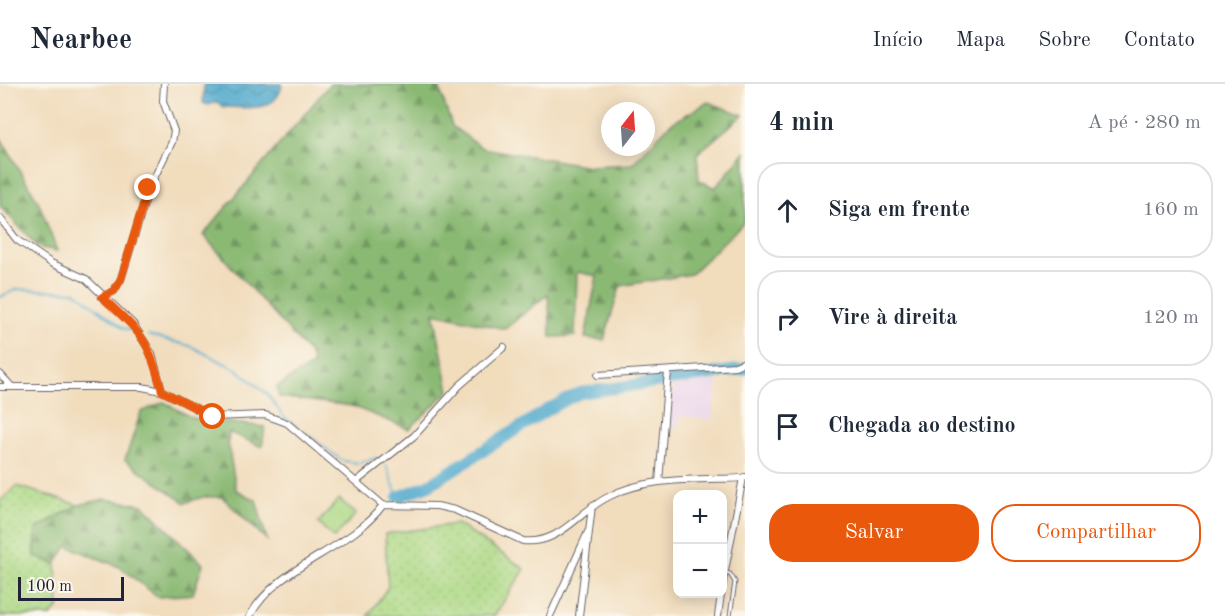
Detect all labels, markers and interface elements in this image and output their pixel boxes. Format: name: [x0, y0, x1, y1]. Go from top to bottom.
text: Nearbee: [30, 27, 132, 55]
text: Início: [872, 30, 923, 51]
text: Mapa: [956, 30, 1005, 51]
text: Sobre: [1038, 30, 1091, 51]
text: Contato: [1124, 30, 1195, 51]
north arrow: [601, 102, 655, 156]
text: 4 min: [769, 110, 834, 136]
text: A pé · 280 m: [1087, 113, 1201, 133]
route end: [134, 174, 160, 200]
icon: ahead: [771, 194, 804, 227]
text: Siga em frente: [828, 199, 970, 221]
text: 160 m: [1143, 200, 1199, 220]
icon: right: [771, 302, 804, 335]
text: Vire à direita: [828, 307, 958, 329]
text: 120 m: [1143, 308, 1199, 328]
route start: [199, 403, 225, 429]
icon: arrive: [771, 410, 804, 443]
text: Chegada ao destino: [828, 415, 1016, 437]
map controls: [673, 490, 727, 598]
button: +: [673, 490, 727, 544]
button: Salvar: [769, 504, 979, 562]
button: Compartilhar: [991, 504, 1201, 562]
button: −: [673, 544, 727, 598]
scale bar: [18, 574, 124, 602]
text: 100 m: [27, 579, 72, 595]

